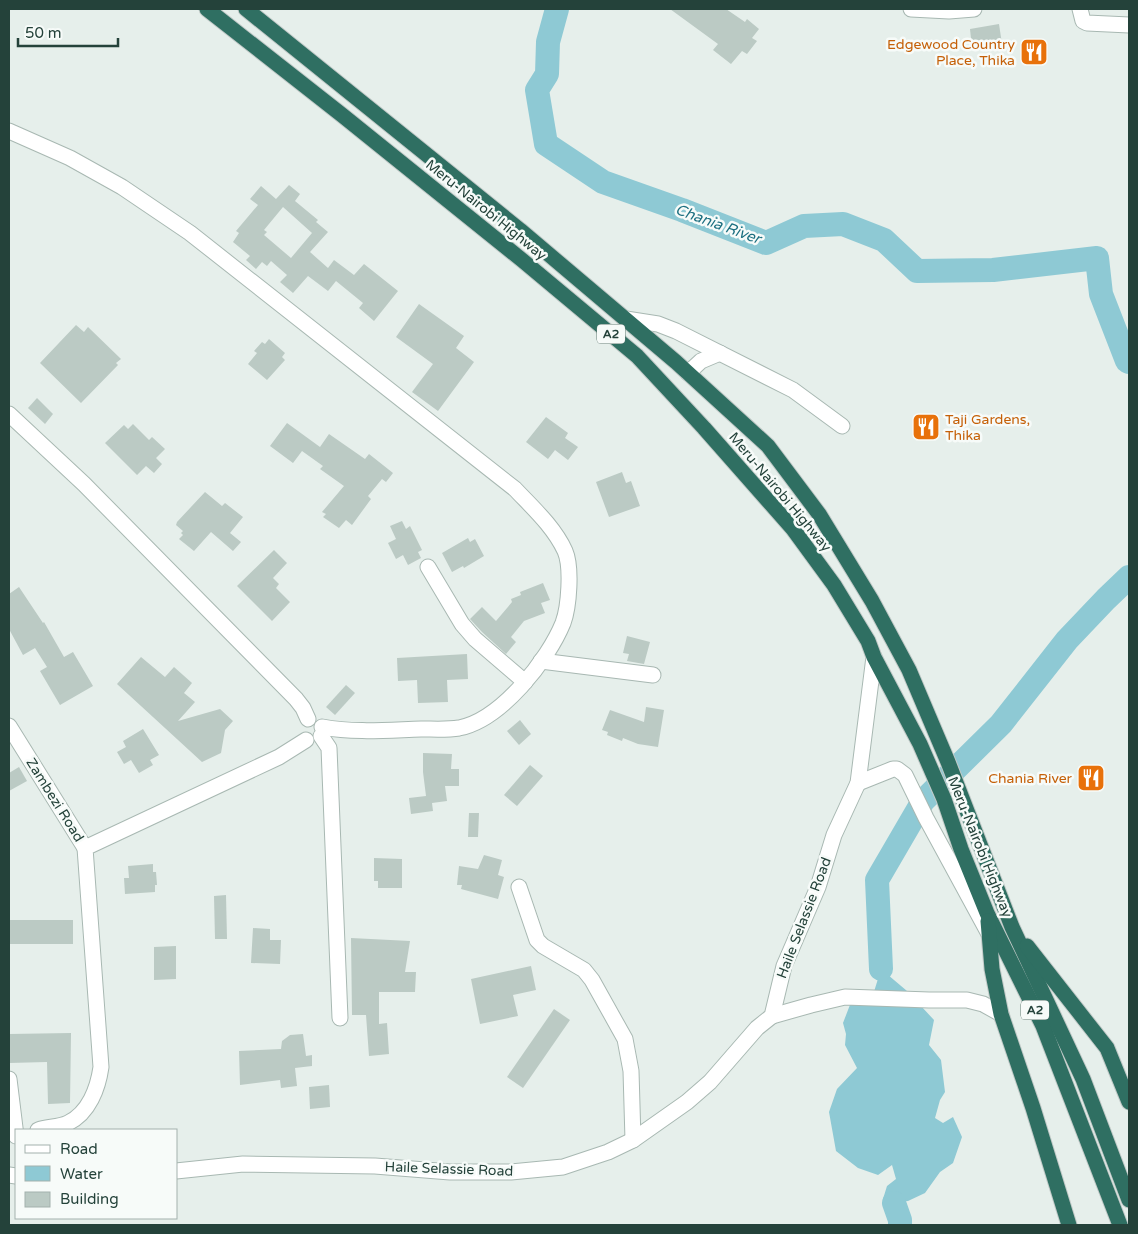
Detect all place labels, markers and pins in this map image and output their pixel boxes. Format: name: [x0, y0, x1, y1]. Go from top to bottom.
place label: Edgewood Country Place, Thika: [887, 36, 1015, 69]
restaurant icon: Edgewood Country Place, Thika: [1019, 37, 1049, 67]
place label: Taji Gardens, Thika: [945, 411, 1030, 444]
restaurant icon: Taji Gardens, Thika: [911, 412, 941, 442]
restaurant icon: Chania River: [1076, 763, 1106, 793]
place label: Chania River: [988, 770, 1073, 787]

